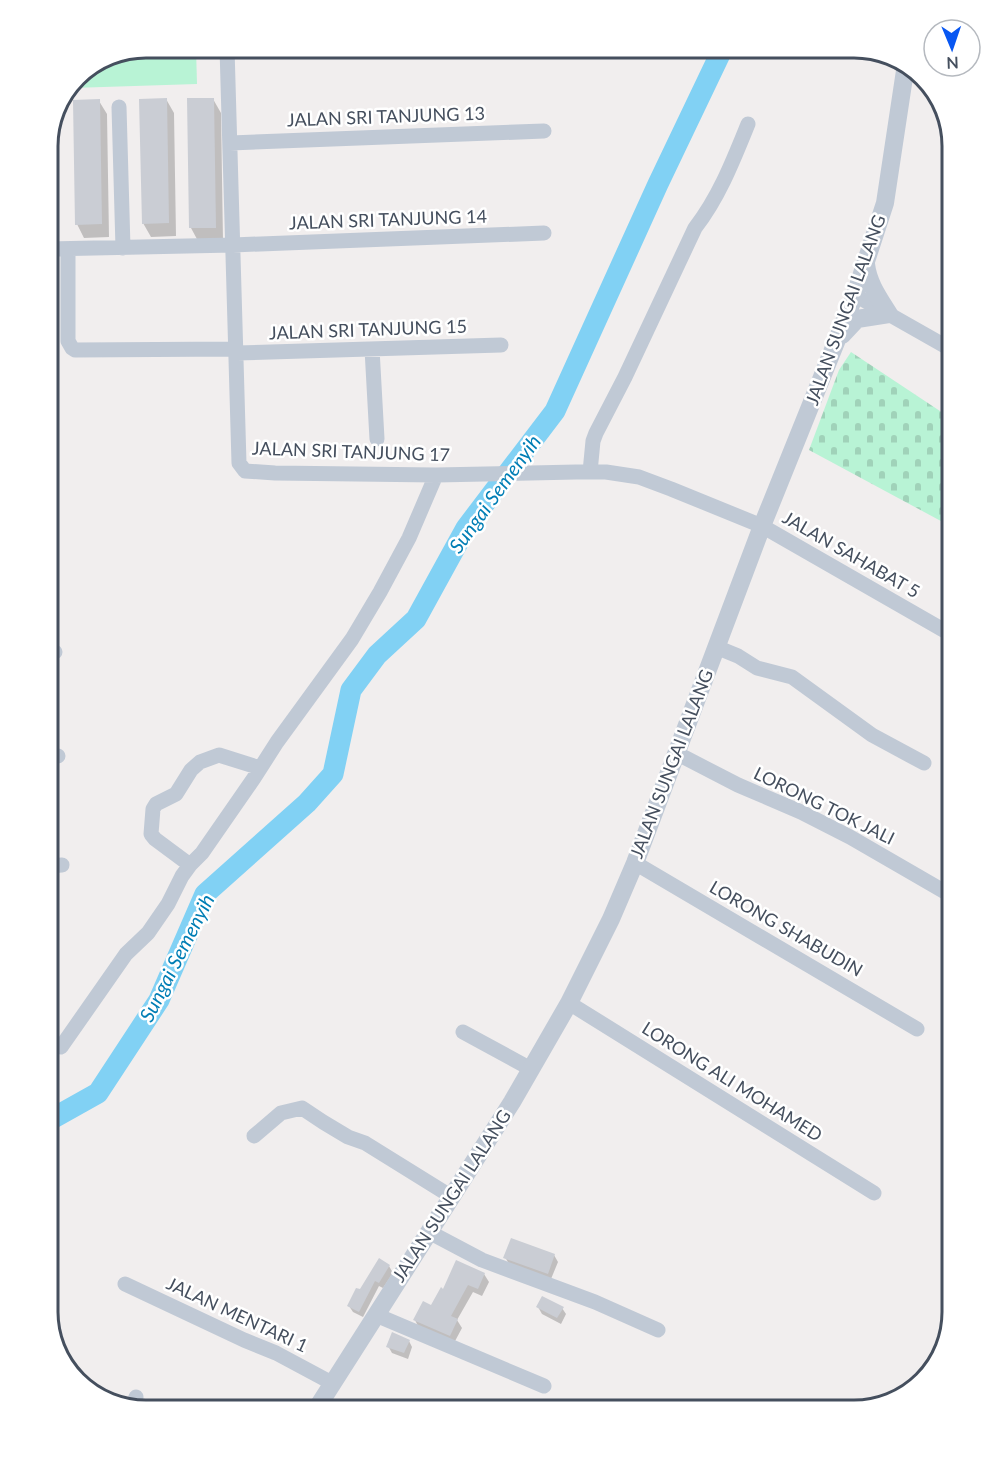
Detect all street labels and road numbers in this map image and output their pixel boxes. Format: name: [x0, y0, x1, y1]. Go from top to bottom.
street label: JALAN SRI TANJUNG 13: [287, 102, 485, 130]
street label: JALAN SRI TANJUNG 14: [289, 205, 487, 233]
street label: JALAN SUNGAI LALANG: [800, 212, 890, 408]
street label: JALAN SRI TANJUNG 15: [269, 315, 467, 343]
street label: JALAN SRI TANJUNG 17: [252, 437, 450, 465]
street label: JALAN SAHABAT 5: [779, 506, 924, 602]
street label: JALAN SUNGAI LALANG: [625, 666, 717, 861]
street label: LORONG TOK JALI: [750, 761, 898, 849]
street label: LORONG SHABUDIN: [706, 875, 867, 981]
street label: LORONG ALI MOHAMED: [638, 1017, 827, 1146]
street label: JALAN SUNGAI LALANG: [387, 1105, 515, 1286]
street label: JALAN MENTARI 1: [163, 1272, 311, 1356]

